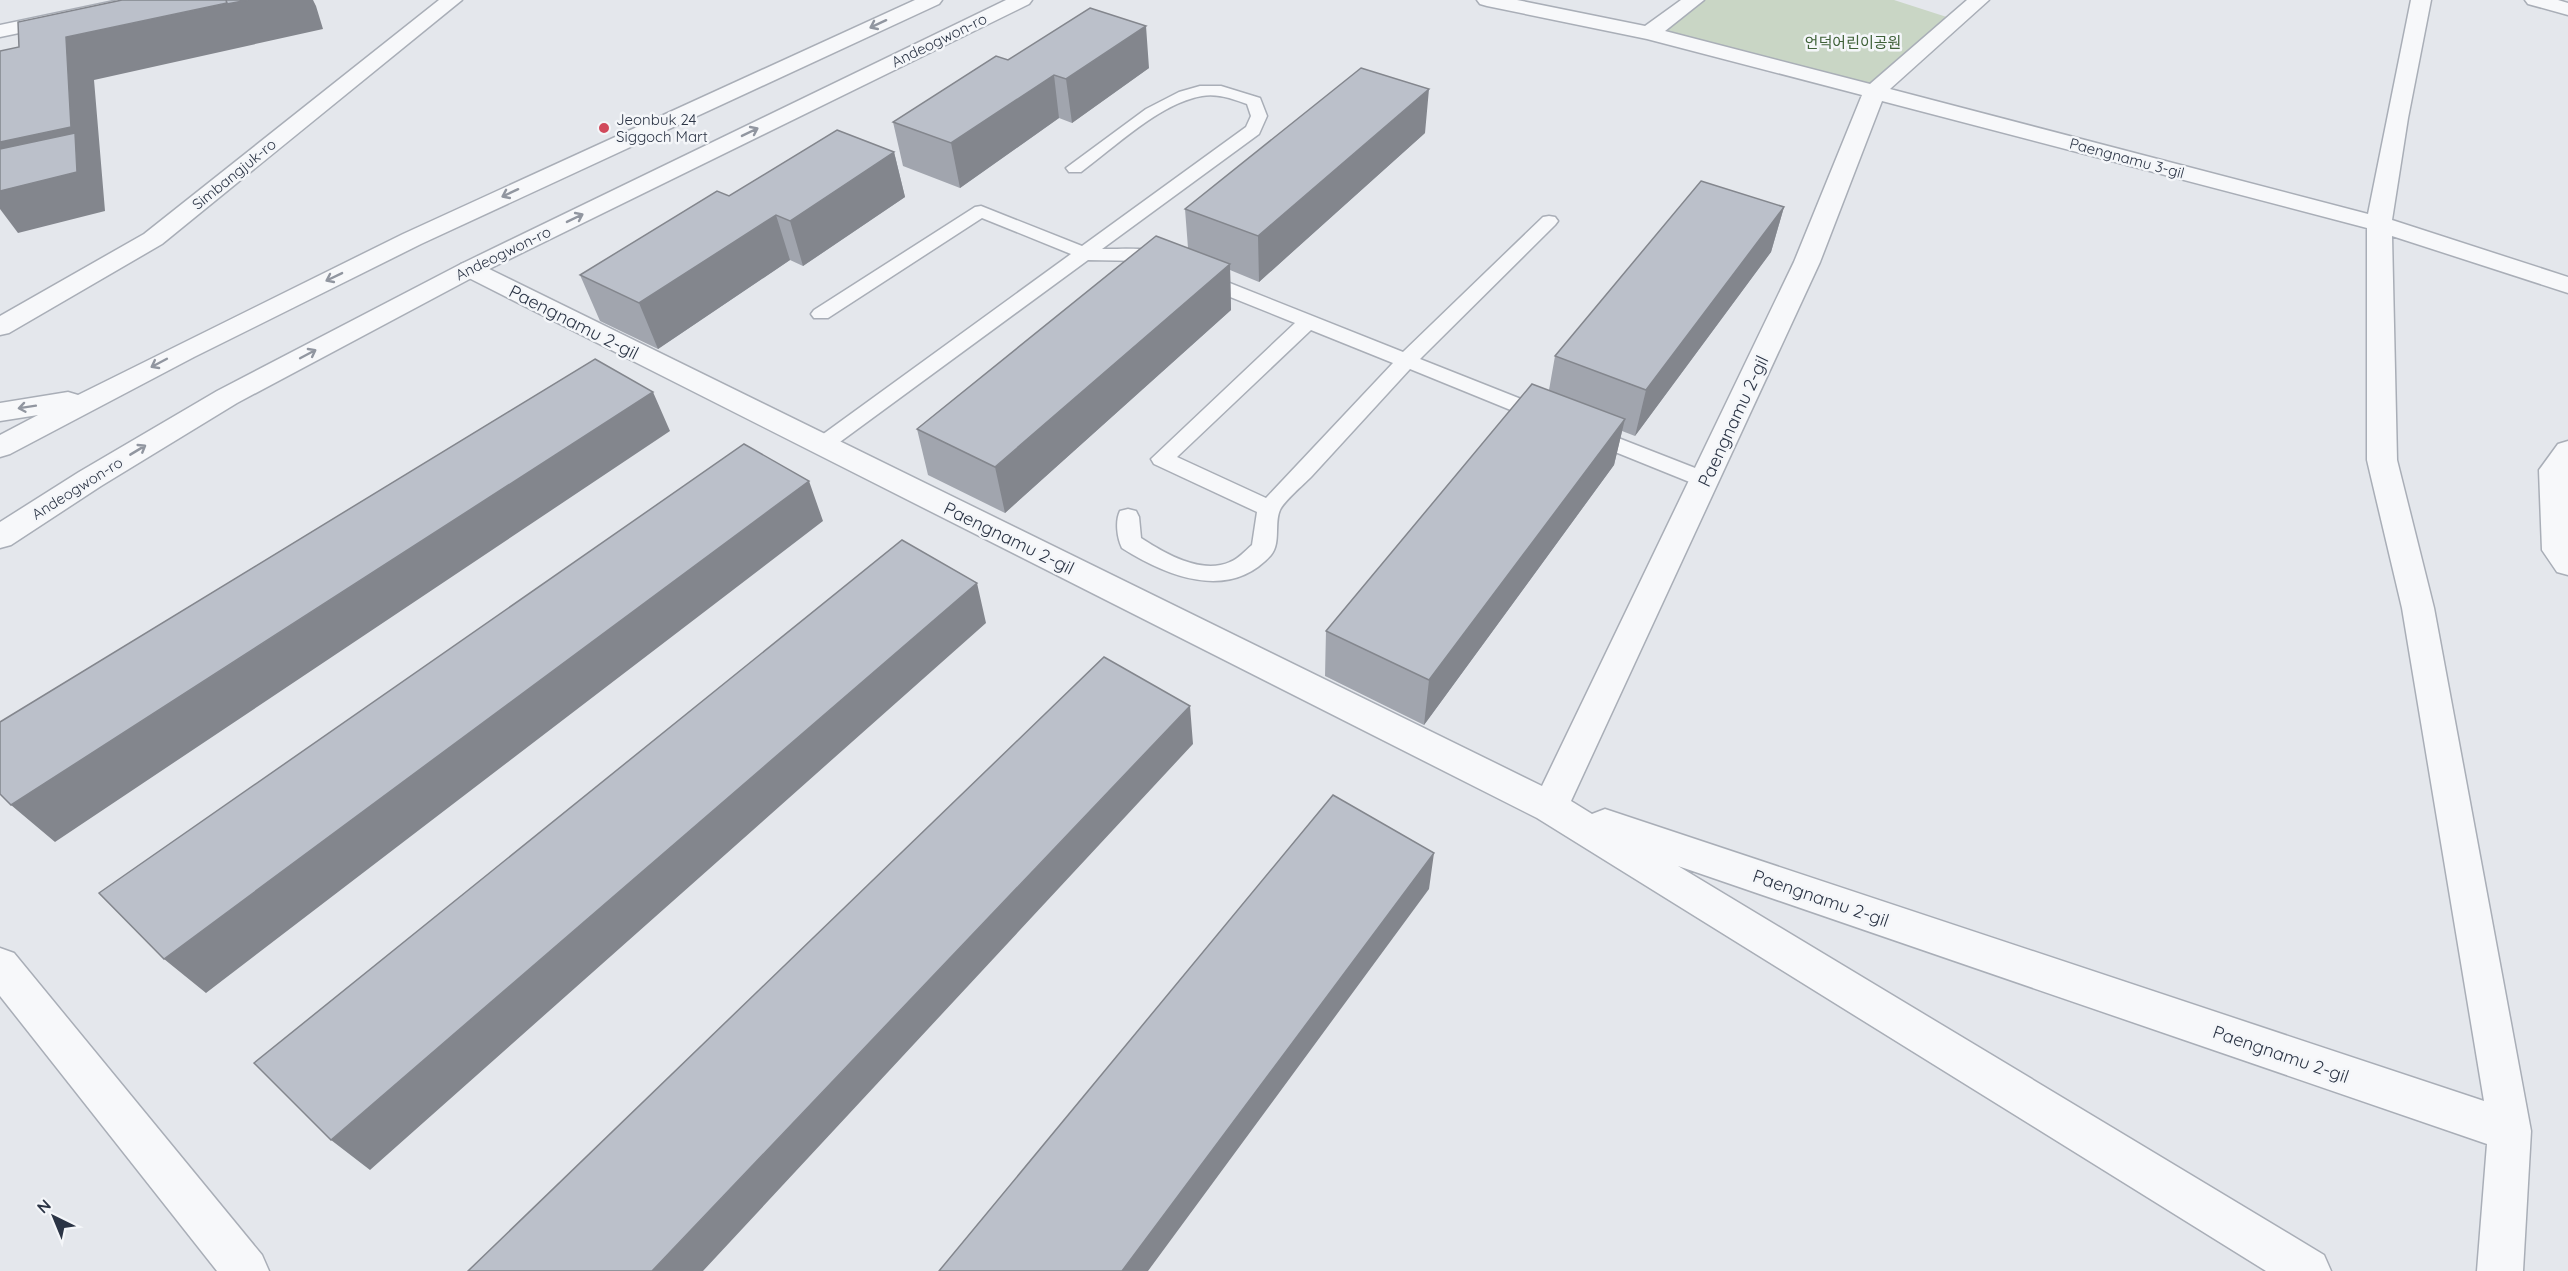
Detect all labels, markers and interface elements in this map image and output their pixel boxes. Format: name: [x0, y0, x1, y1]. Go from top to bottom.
street label: Andeogwon-ro: [888, 9, 990, 71]
one-way arrow: [870, 19, 888, 31]
park label: 언덕어린이공원: [1805, 33, 1901, 52]
place label: Jeonbuk 24 Siggoch Mart: [616, 110, 708, 146]
marker: Jeonbuk 24 Siggoch Mart: [597, 121, 611, 135]
one-way arrow: [741, 126, 759, 138]
street label: Simbangjuk-ro: [188, 134, 280, 214]
street label: Paengnamu 3-gil: [2067, 134, 2187, 182]
one-way arrow: [502, 188, 520, 200]
one-way arrow: [566, 211, 584, 223]
street label: Andeogwon-ro: [452, 222, 554, 284]
one-way arrow: [325, 271, 343, 283]
street label: Paengnamu 2-gil: [505, 279, 643, 365]
one-way arrow: [299, 348, 316, 360]
street label: Paengnamu 2-gil: [1692, 352, 1774, 490]
one-way arrow: [151, 358, 169, 369]
one-way arrow: [18, 402, 38, 413]
one-way arrow: [129, 444, 146, 456]
street label: Andeogwon-ro: [28, 452, 126, 524]
street label: Paengnamu 2-gil: [940, 496, 1078, 580]
street label: Paengnamu 2-gil: [1750, 864, 1892, 932]
street label: Paengnamu 2-gil: [2210, 1020, 2352, 1088]
north arrow: [24, 1187, 84, 1247]
text: N: [33, 1195, 55, 1217]

